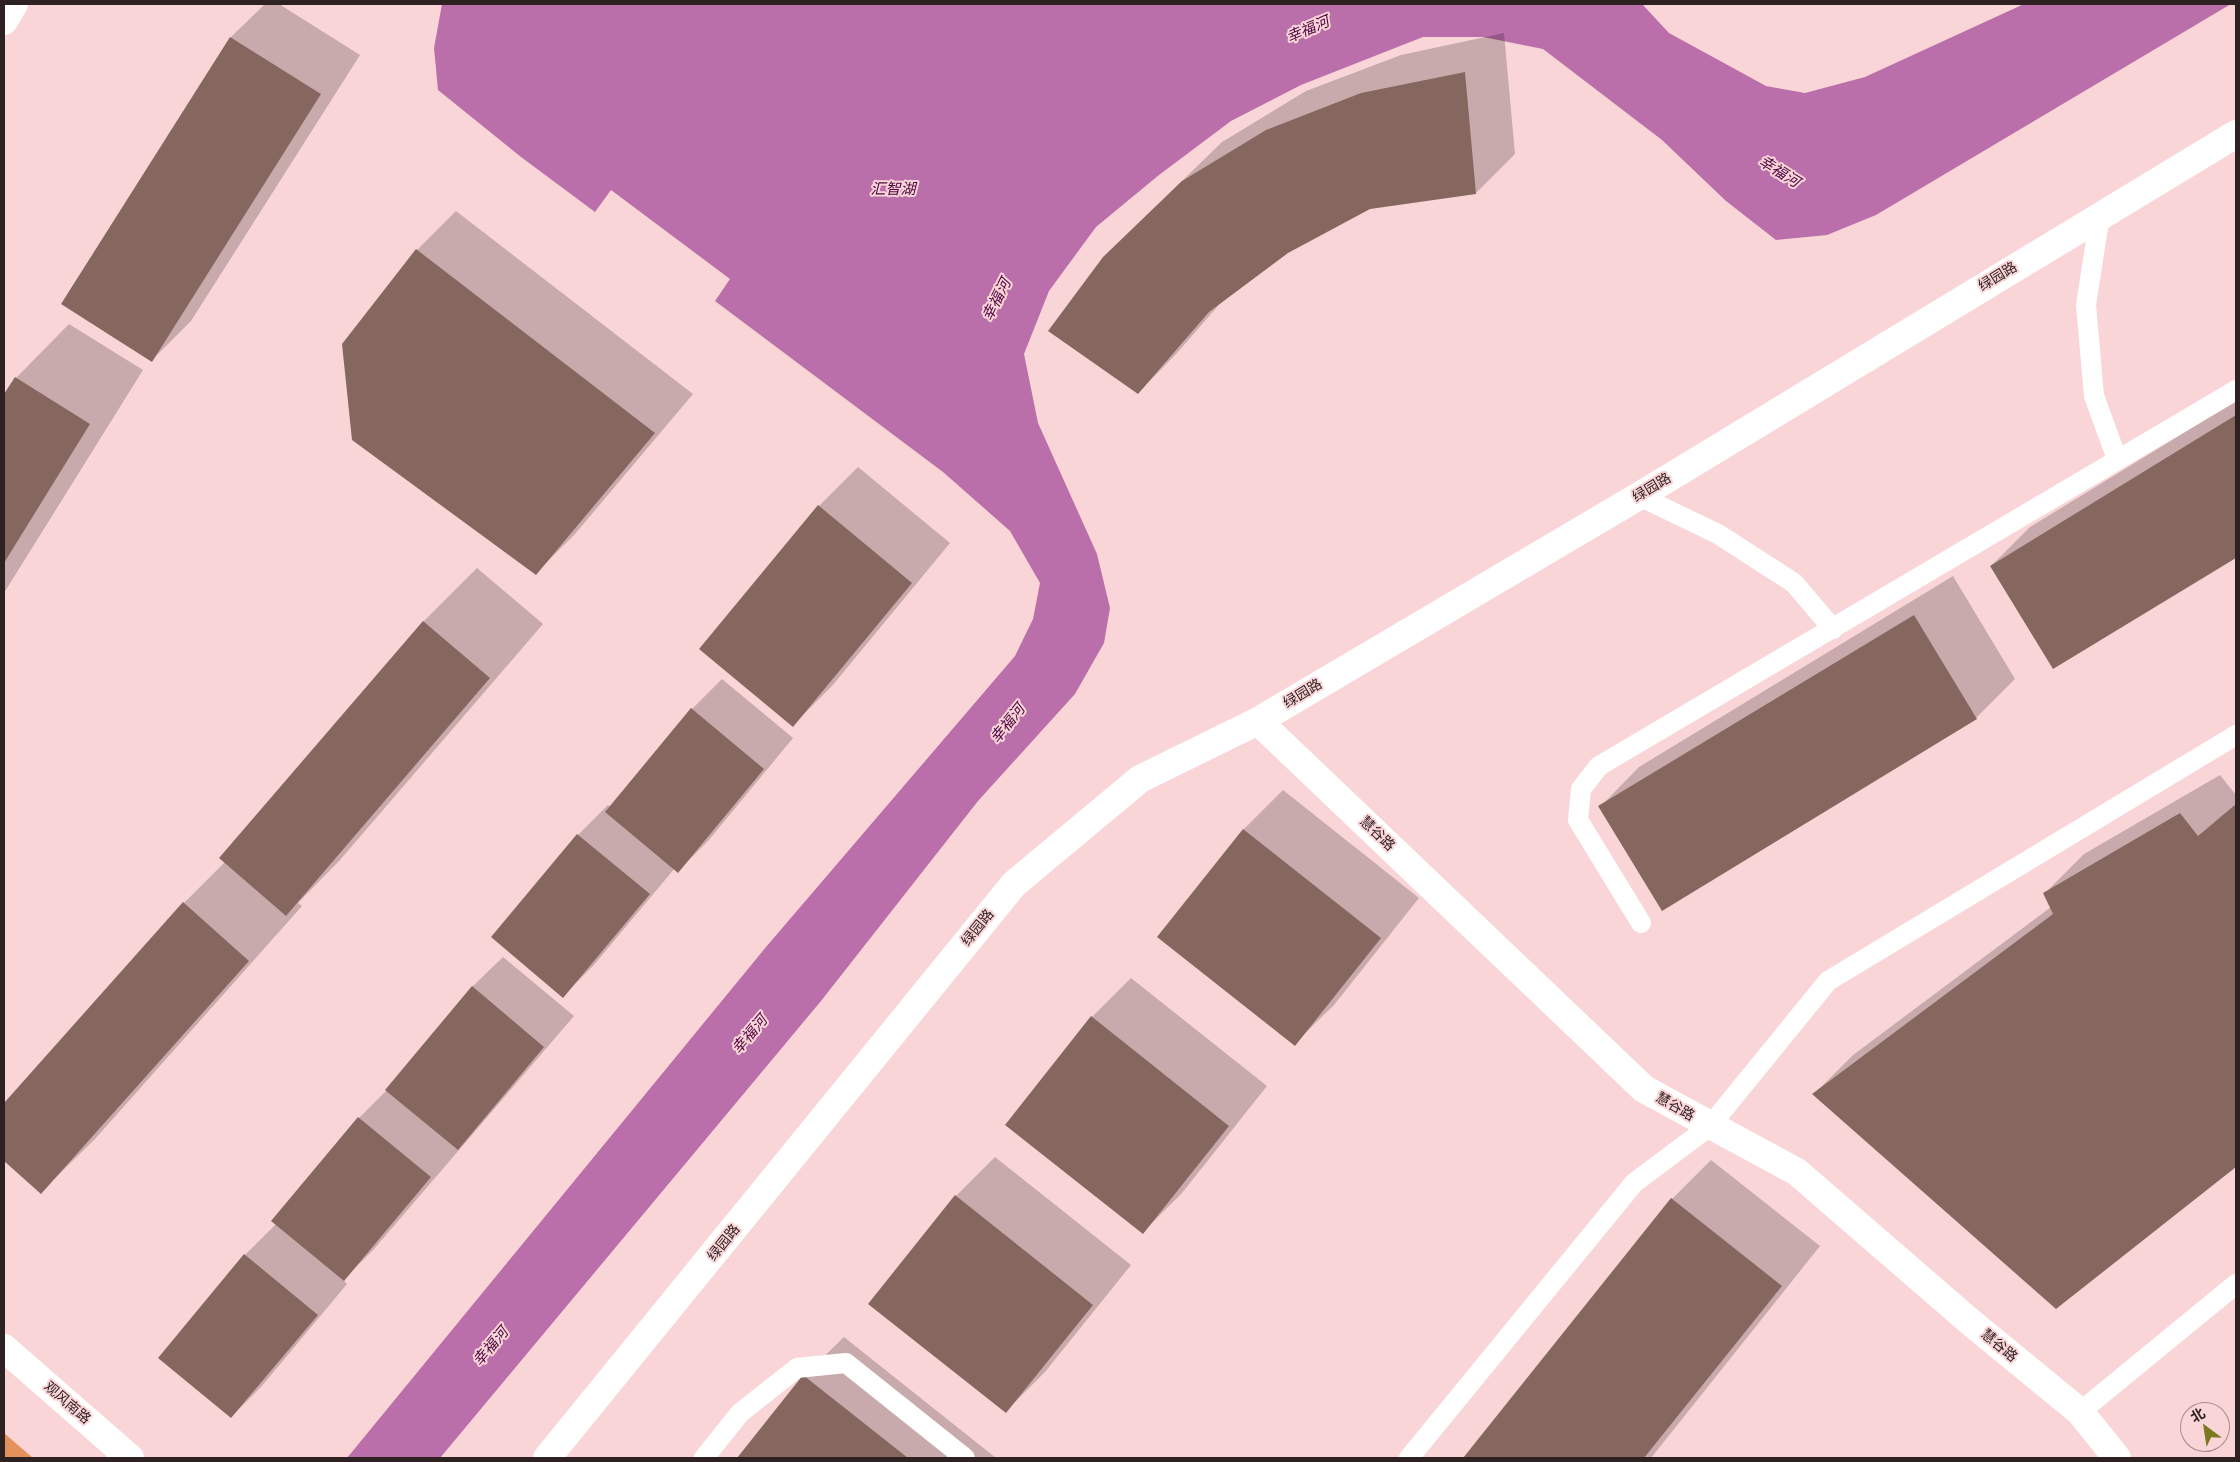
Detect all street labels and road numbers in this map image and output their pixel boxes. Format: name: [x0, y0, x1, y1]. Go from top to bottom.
street label: 绿园路: [1976, 259, 2020, 295]
street label: 绿园路: [1630, 470, 1674, 506]
street label: 绿园路: [1281, 676, 1325, 712]
street label: 慧谷路: [1356, 813, 1398, 855]
street label: 绿园路: [958, 906, 998, 950]
street label: 慧谷路: [1653, 1089, 1697, 1125]
street label: 绿园路: [704, 1221, 744, 1265]
street label: 慧谷路: [1978, 1326, 2020, 1366]
street label: 观风南路: [40, 1378, 94, 1428]

